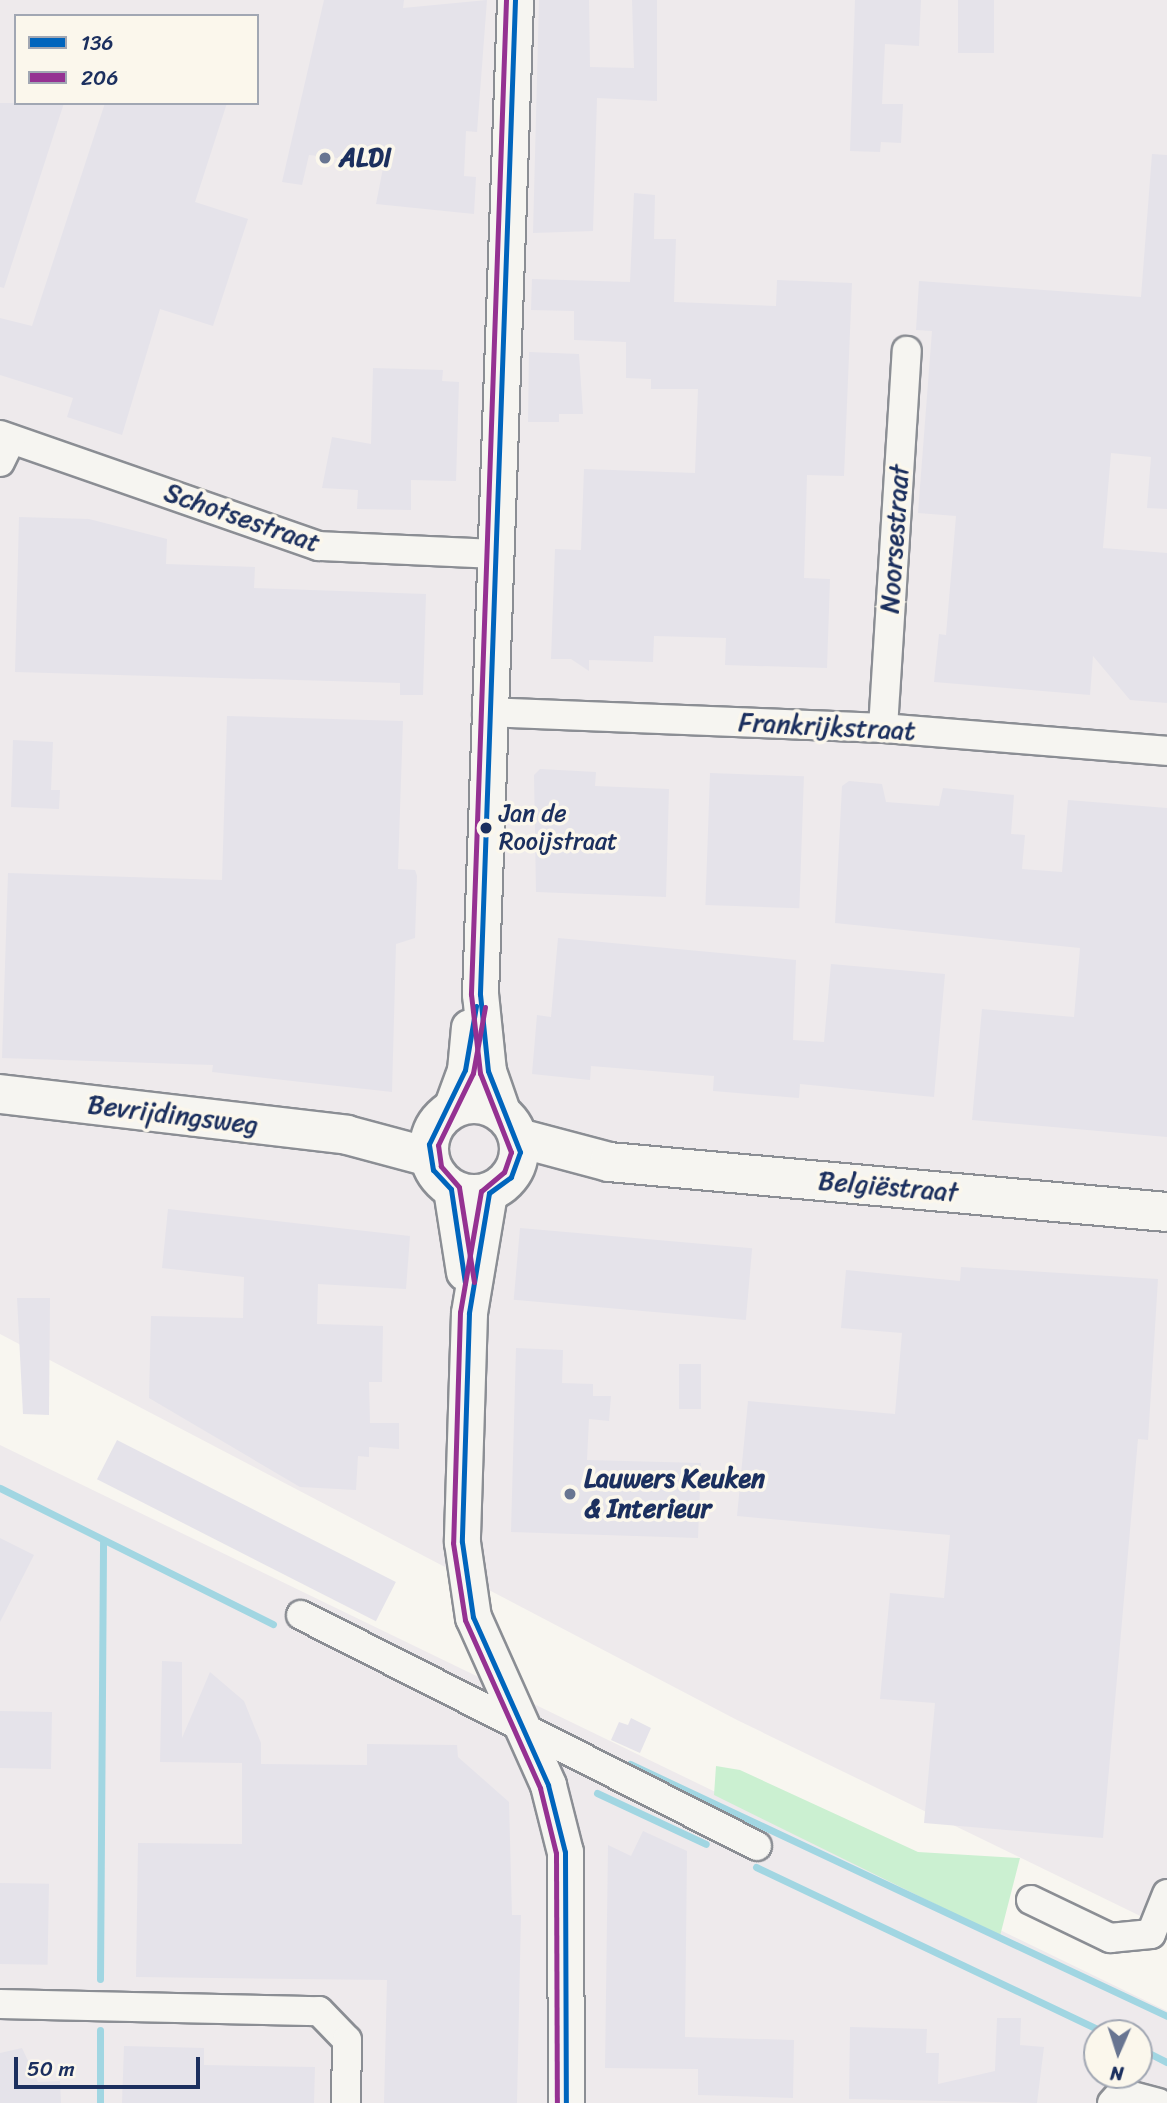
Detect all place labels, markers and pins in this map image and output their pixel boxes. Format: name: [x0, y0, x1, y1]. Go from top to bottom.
place label: ALDI: [339, 142, 392, 174]
marker: ALDI: [317, 150, 333, 166]
place label: Jan de Rooijstraat: [499, 800, 618, 856]
marker: Jan de Rooijstraat: [479, 821, 493, 835]
place label: Lauwers Keuken & Interieur: [584, 1463, 765, 1524]
marker: Lauwers Keuken & Interieur: [562, 1486, 578, 1502]

